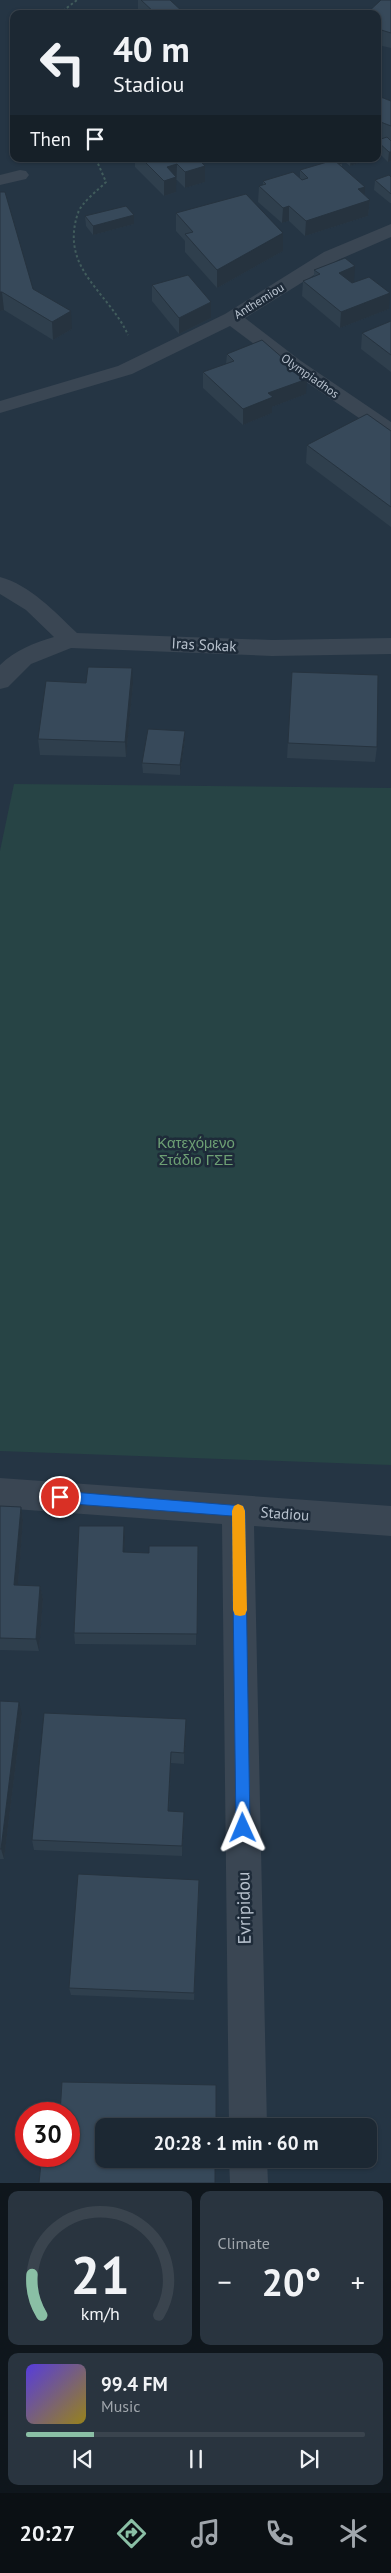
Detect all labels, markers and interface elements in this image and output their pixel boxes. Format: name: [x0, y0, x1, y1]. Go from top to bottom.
text: 40 m: [113, 26, 190, 72]
icon: left: [30, 30, 95, 95]
text: Stadiou: [113, 70, 184, 98]
icon: arrive: [81, 125, 109, 153]
text: Then: [30, 127, 71, 151]
street label: Anthemiou: [231, 279, 287, 322]
street label: Olympiadhos: [278, 350, 342, 401]
street label: Iras Sokak: [171, 633, 238, 656]
park label: Κατεχόμενο Στάδιο ΓΣΕ: [157, 1133, 235, 1169]
pin: [39, 1476, 81, 1518]
icon: arrive: [46, 1483, 74, 1511]
street label: Stadiou: [260, 1502, 310, 1525]
position arrow: [216, 1801, 268, 1853]
street label: Evripidou: [231, 1871, 256, 1945]
speed limit sign: 30: [15, 2102, 80, 2167]
text: 20:28 · 1 min · 60 m: [153, 2131, 319, 2155]
text: Climate: [218, 2233, 270, 2253]
text: 21: [70, 2241, 129, 2308]
text: 20°: [261, 2257, 321, 2306]
text: −: [218, 2263, 232, 2300]
text: +: [351, 2263, 365, 2300]
text: km/h: [80, 2302, 119, 2325]
text: 99.4 FM: [101, 2372, 168, 2396]
text: Music: [101, 2396, 141, 2416]
icon: previous: [69, 2445, 97, 2473]
icon: pause: [182, 2445, 210, 2473]
icon: next: [295, 2445, 323, 2473]
icon: directions: [114, 2516, 149, 2551]
icon: music: [188, 2516, 223, 2551]
icon: phone: [262, 2516, 297, 2551]
icon: climate: [336, 2516, 371, 2551]
text: 20:27: [20, 2519, 75, 2547]

